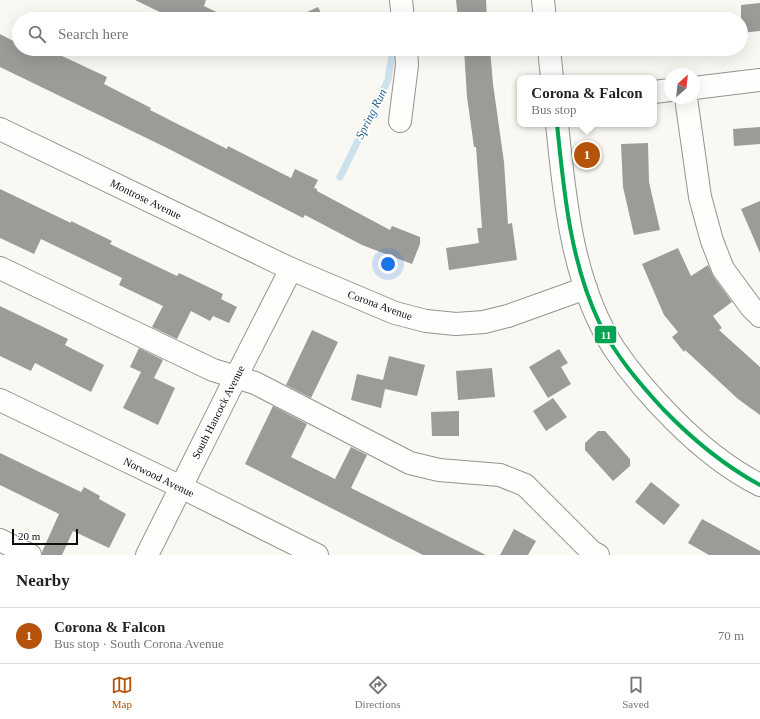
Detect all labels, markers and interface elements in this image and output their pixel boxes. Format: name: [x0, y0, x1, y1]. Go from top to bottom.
search box: [12, 12, 748, 56]
icon: search: [26, 23, 48, 45]
text: Search here: [58, 26, 128, 42]
north arrow: [664, 68, 700, 104]
popup: [517, 75, 657, 127]
text: Corona & Falcon: [531, 85, 643, 101]
water label: Spring Run: [352, 87, 390, 141]
text: Bus stop: [531, 102, 576, 117]
pin: 1: [574, 140, 600, 170]
street label: Montrose Avenue: [108, 177, 184, 221]
your location: [378, 254, 398, 274]
street label: Corona Avenue: [346, 288, 414, 322]
line badge: 11: [594, 325, 617, 344]
text: 11: [601, 329, 611, 341]
street label: South Hancock Avenue: [189, 363, 247, 461]
street label: Norwood Avenue: [122, 455, 196, 499]
scale bar: [12, 527, 78, 546]
text: 20 m: [18, 530, 40, 542]
text: Nearby: [16, 571, 70, 590]
text: Corona & Falcon: [54, 619, 165, 635]
text: 1: [26, 628, 32, 643]
text: 70 m: [718, 628, 744, 643]
text: Bus stop · South Corona Avenue: [54, 636, 224, 651]
tab: Map: [111, 674, 133, 710]
tab: Directions: [355, 674, 400, 710]
tab: Saved: [622, 674, 649, 710]

